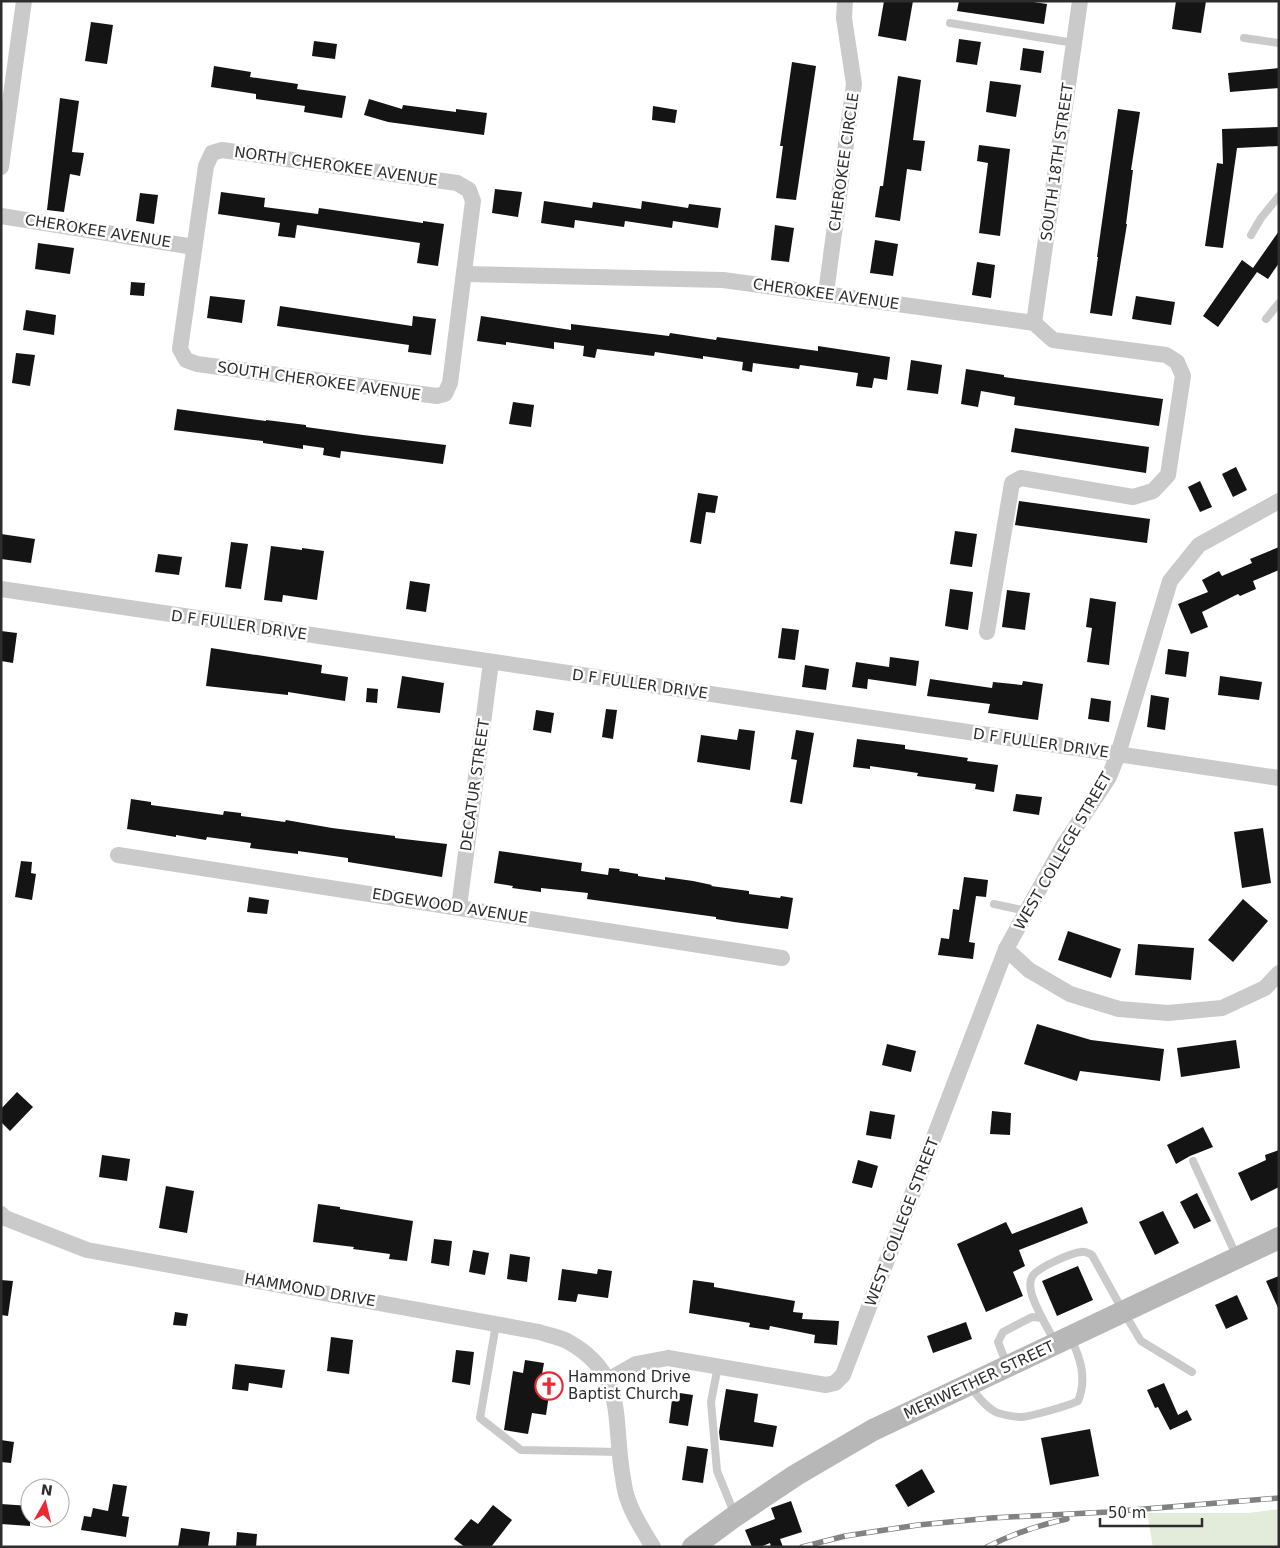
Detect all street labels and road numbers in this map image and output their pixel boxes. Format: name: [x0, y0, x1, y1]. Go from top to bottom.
street label: SOUTH 18TH STREET: [1037, 81, 1077, 242]
street label: CHEROKEE CIRCLE: [825, 91, 863, 233]
street label: NORTH CHEROKEE AVENUE: [233, 143, 439, 189]
street label: CHEROKEE AVENUE: [24, 211, 172, 251]
street label: CHEROKEE AVENUE: [752, 275, 900, 313]
street label: SOUTH CHEROKEE AVENUE: [216, 358, 422, 404]
street label: D F FULLER DRIVE: [170, 607, 308, 643]
street label: D F FULLER DRIVE: [571, 666, 709, 702]
street label: DECATUR STREET: [457, 717, 493, 852]
street label: D F FULLER DRIVE: [972, 725, 1110, 761]
street label: WEST COLLEGE STREET: [1010, 768, 1116, 933]
street label: EDGEWOOD AVENUE: [371, 885, 529, 927]
street label: WEST COLLEGE STREET: [861, 1134, 943, 1309]
street label: HAMMOND DRIVE: [243, 1270, 377, 1310]
street label: MERIWETHER STREET: [901, 1337, 1058, 1423]

